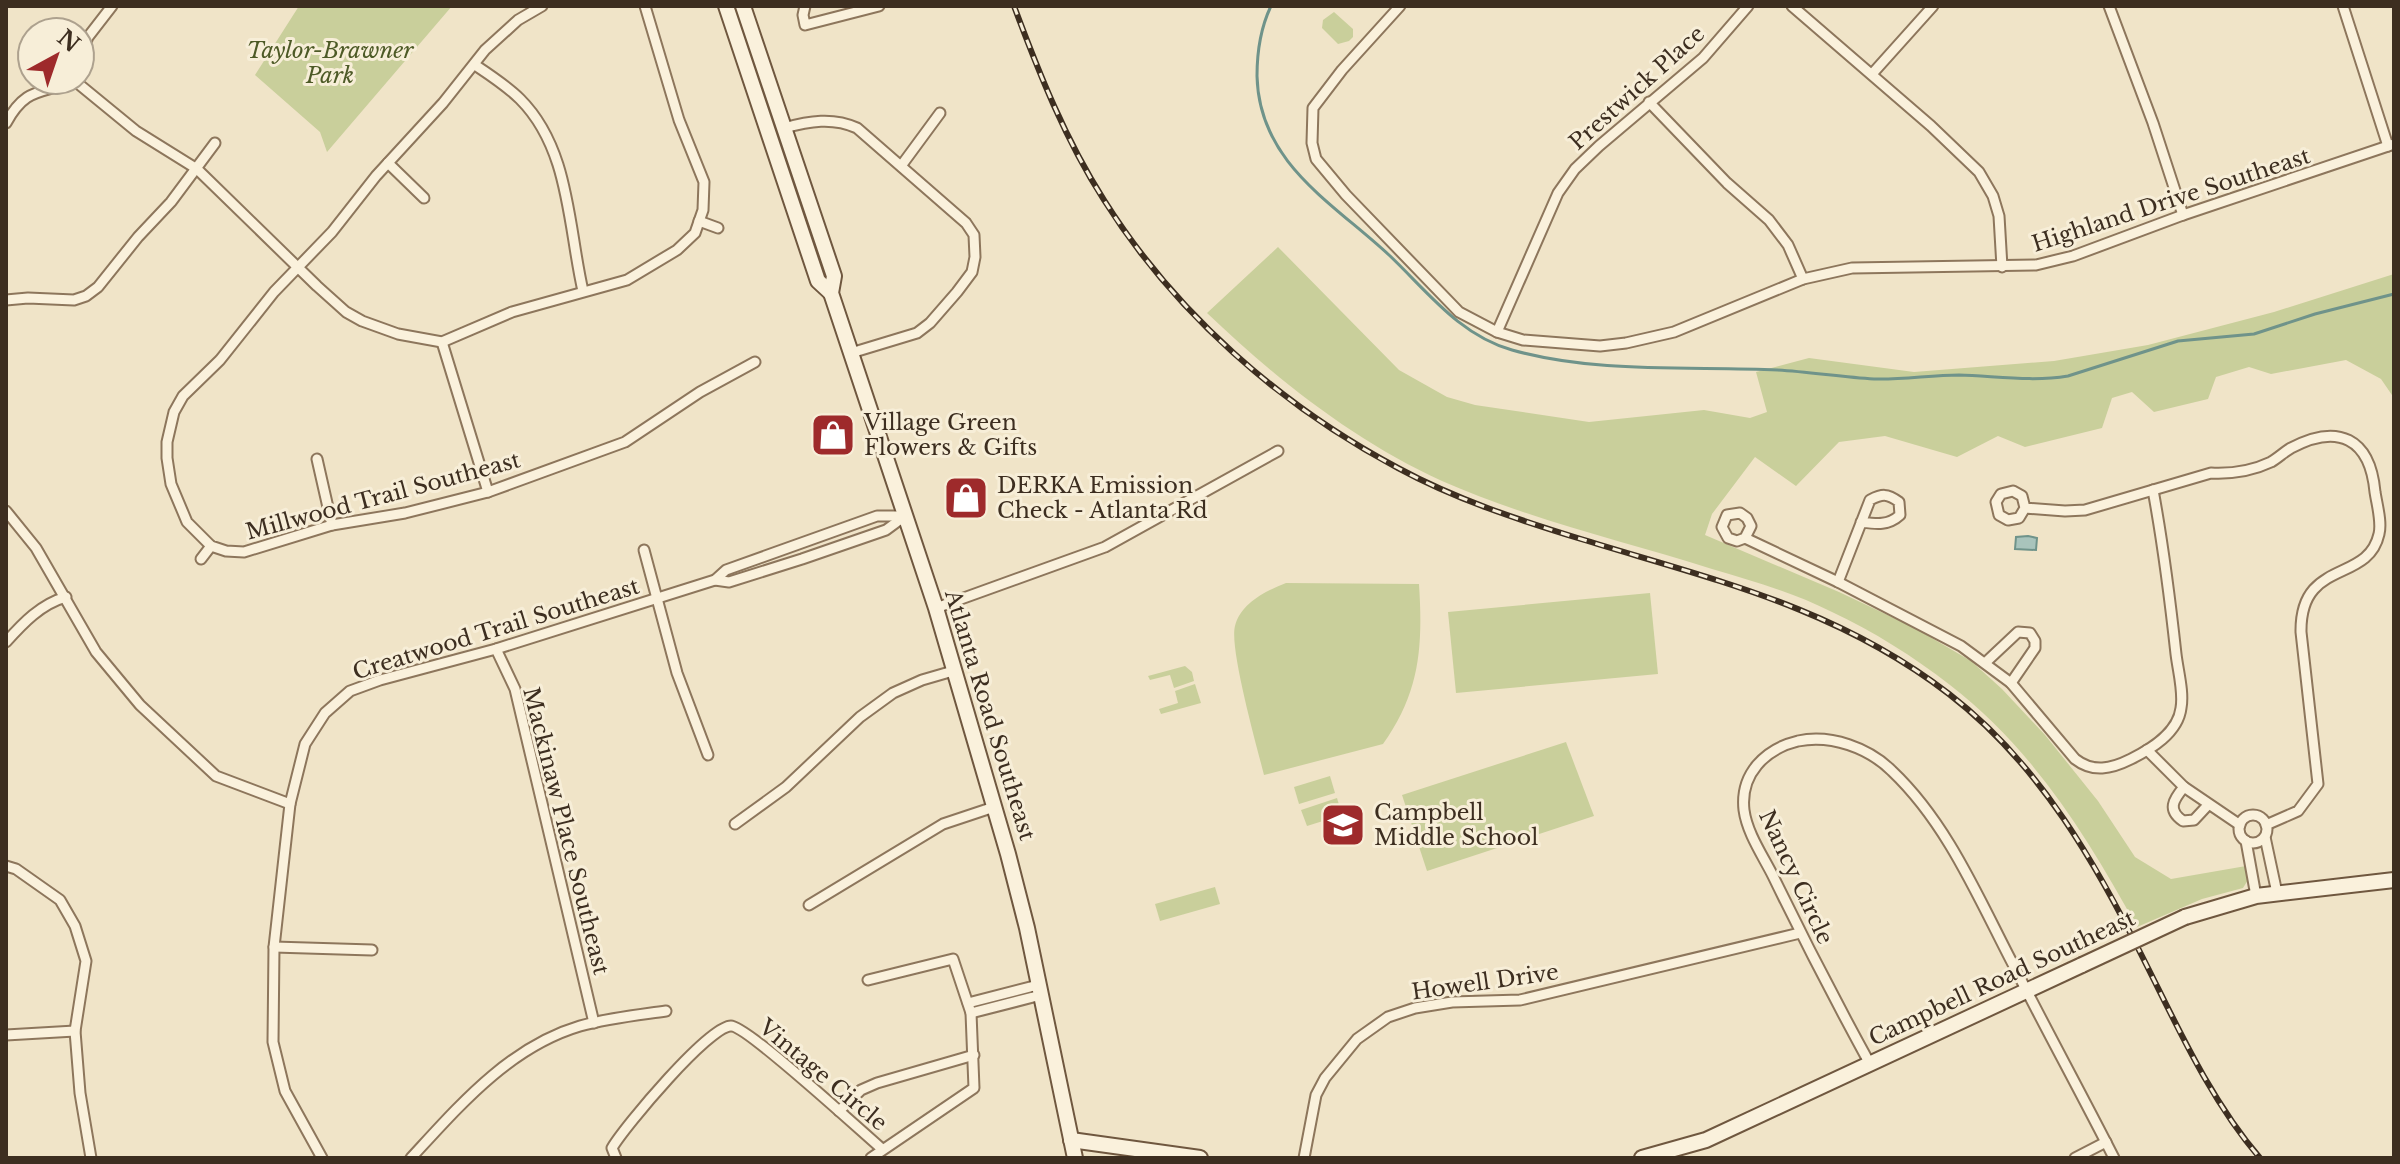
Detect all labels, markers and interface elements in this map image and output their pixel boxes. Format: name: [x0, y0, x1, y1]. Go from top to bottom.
north arrow: [16, 16, 96, 96]
street label: Prestwick Place: [1564, 20, 1710, 156]
text: N: [52, 24, 85, 58]
park label: Taylor-Brawner Park: [247, 37, 414, 89]
street label: Highland Drive Southeast: [2029, 142, 2314, 258]
place label: Village Green Flowers & Gifts: [863, 409, 1037, 461]
shop icon: Village Green Flowers & Gifts: [809, 411, 857, 459]
street label: Millwood Trail Southeast: [243, 446, 524, 546]
place label: DERKA Emission Check - Atlanta Rd: [997, 472, 1208, 524]
shop icon: DERKA Emission Check - Atlanta Rd: [942, 474, 990, 522]
street label: Creatwood Trail Southeast: [349, 572, 643, 686]
street label: Atlanta Road Southeast: [939, 585, 1041, 844]
street label: Mackinaw Place Southeast: [517, 684, 615, 978]
place label: Campbell Middle School: [1374, 799, 1538, 851]
school or university icon: Campbell Middle School: [1319, 801, 1367, 849]
street label: Nancy Circle: [1753, 806, 1839, 948]
street label: Campbell Road Southeast: [1865, 904, 2140, 1052]
street label: Howell Drive: [1410, 958, 1560, 1006]
street label: Vintage Circle: [753, 1013, 893, 1136]

